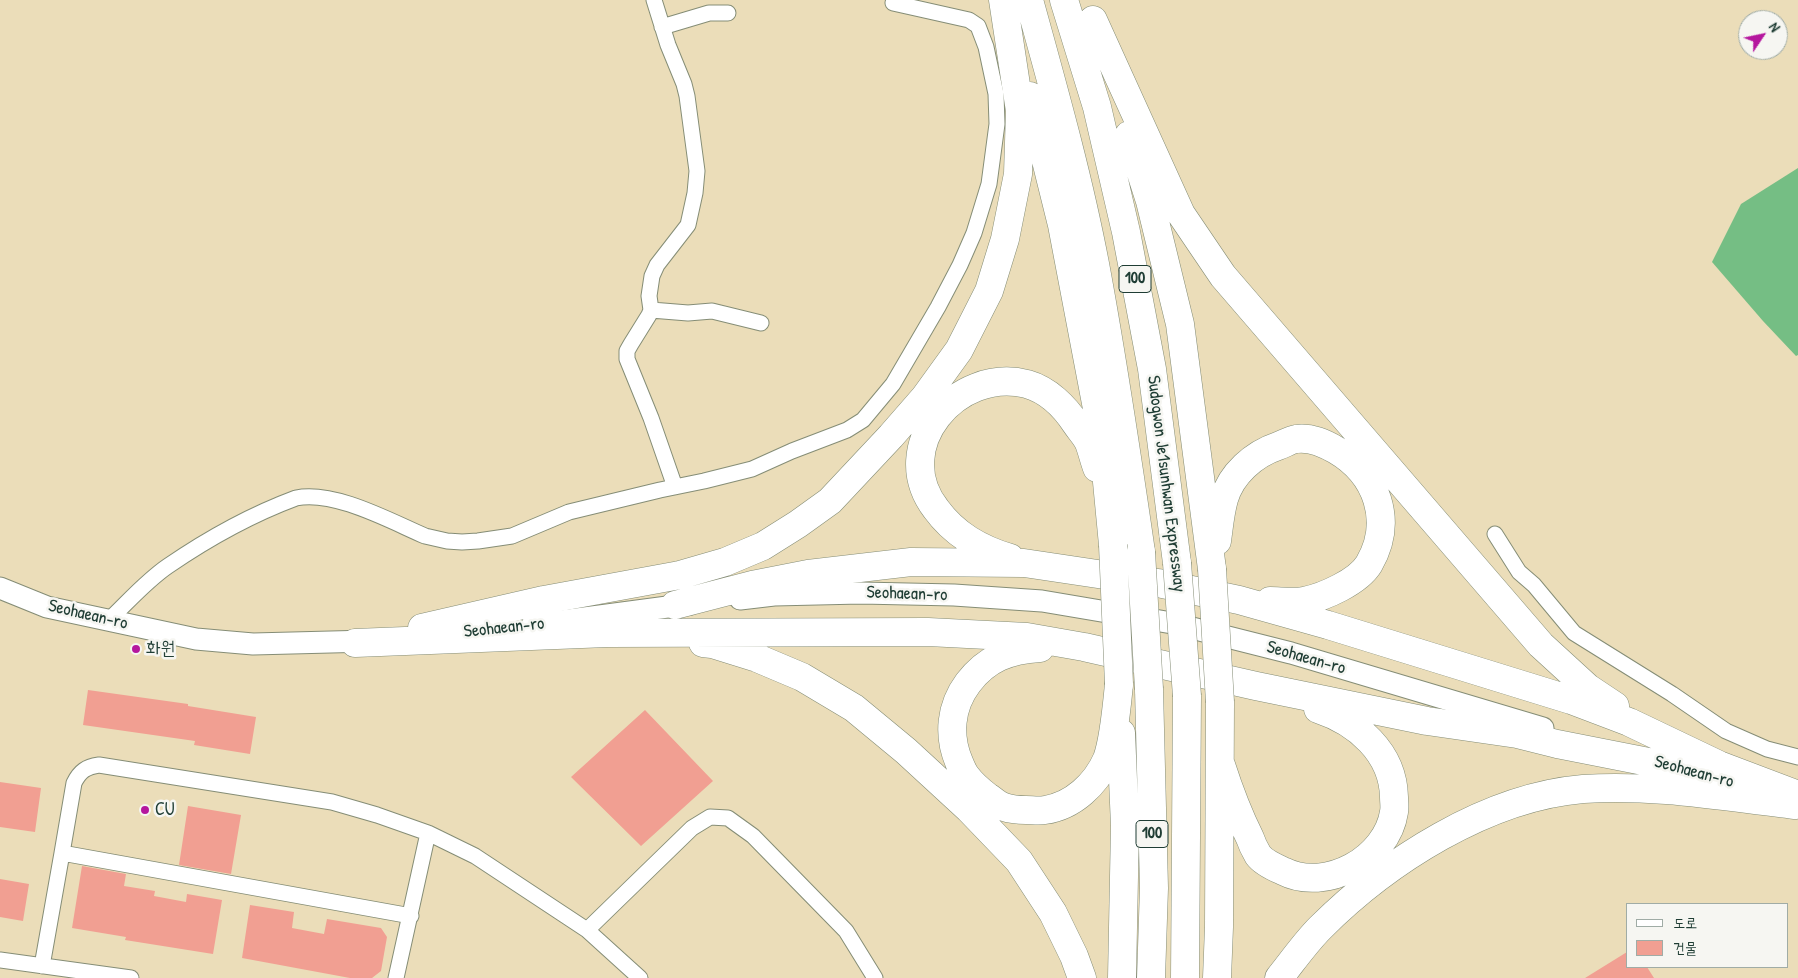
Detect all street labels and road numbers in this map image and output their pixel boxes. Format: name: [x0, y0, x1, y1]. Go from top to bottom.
road number: 100: [1119, 266, 1151, 292]
street label: Sudogwon Je1sunhwan Expressway: [1142, 374, 1190, 594]
street label: Seohaean-ro: [866, 582, 948, 606]
street label: Seohaean-ro: [46, 595, 130, 635]
street label: Seohaean-ro: [463, 613, 545, 643]
street label: Seohaean-ro: [1264, 636, 1348, 680]
street label: Seohaean-ro: [1652, 751, 1736, 793]
road number: 100: [1136, 821, 1168, 848]

